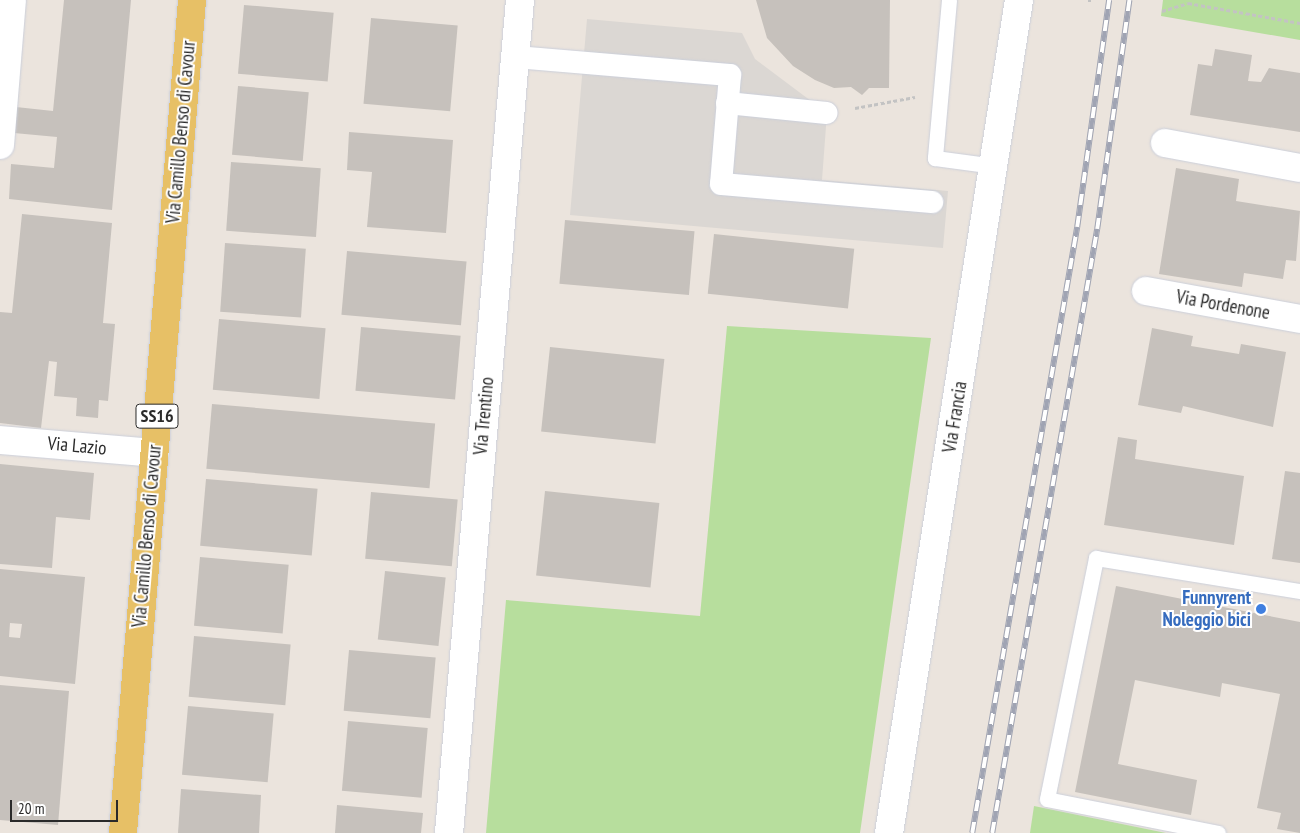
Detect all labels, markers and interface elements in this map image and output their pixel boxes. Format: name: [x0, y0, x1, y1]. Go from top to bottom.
street label: Via Camillo Benso di Cavour: [162, 40, 200, 224]
street label: Via Pordenone: [1174, 286, 1272, 324]
street label: Via Trentino: [469, 376, 499, 456]
street label: Via Francia: [938, 380, 972, 454]
road number: SS16: [134, 401, 180, 432]
street label: Via Lazio: [47, 432, 107, 460]
street label: Via Camillo Benso di Cavour: [128, 444, 166, 628]
place label: Funnyrent Noleggio bici: [1162, 587, 1251, 631]
marker: Funnyrent Noleggio bici: [1255, 603, 1267, 615]
scale bar: [12, 790, 120, 822]
text: 20 m: [18, 799, 44, 818]

